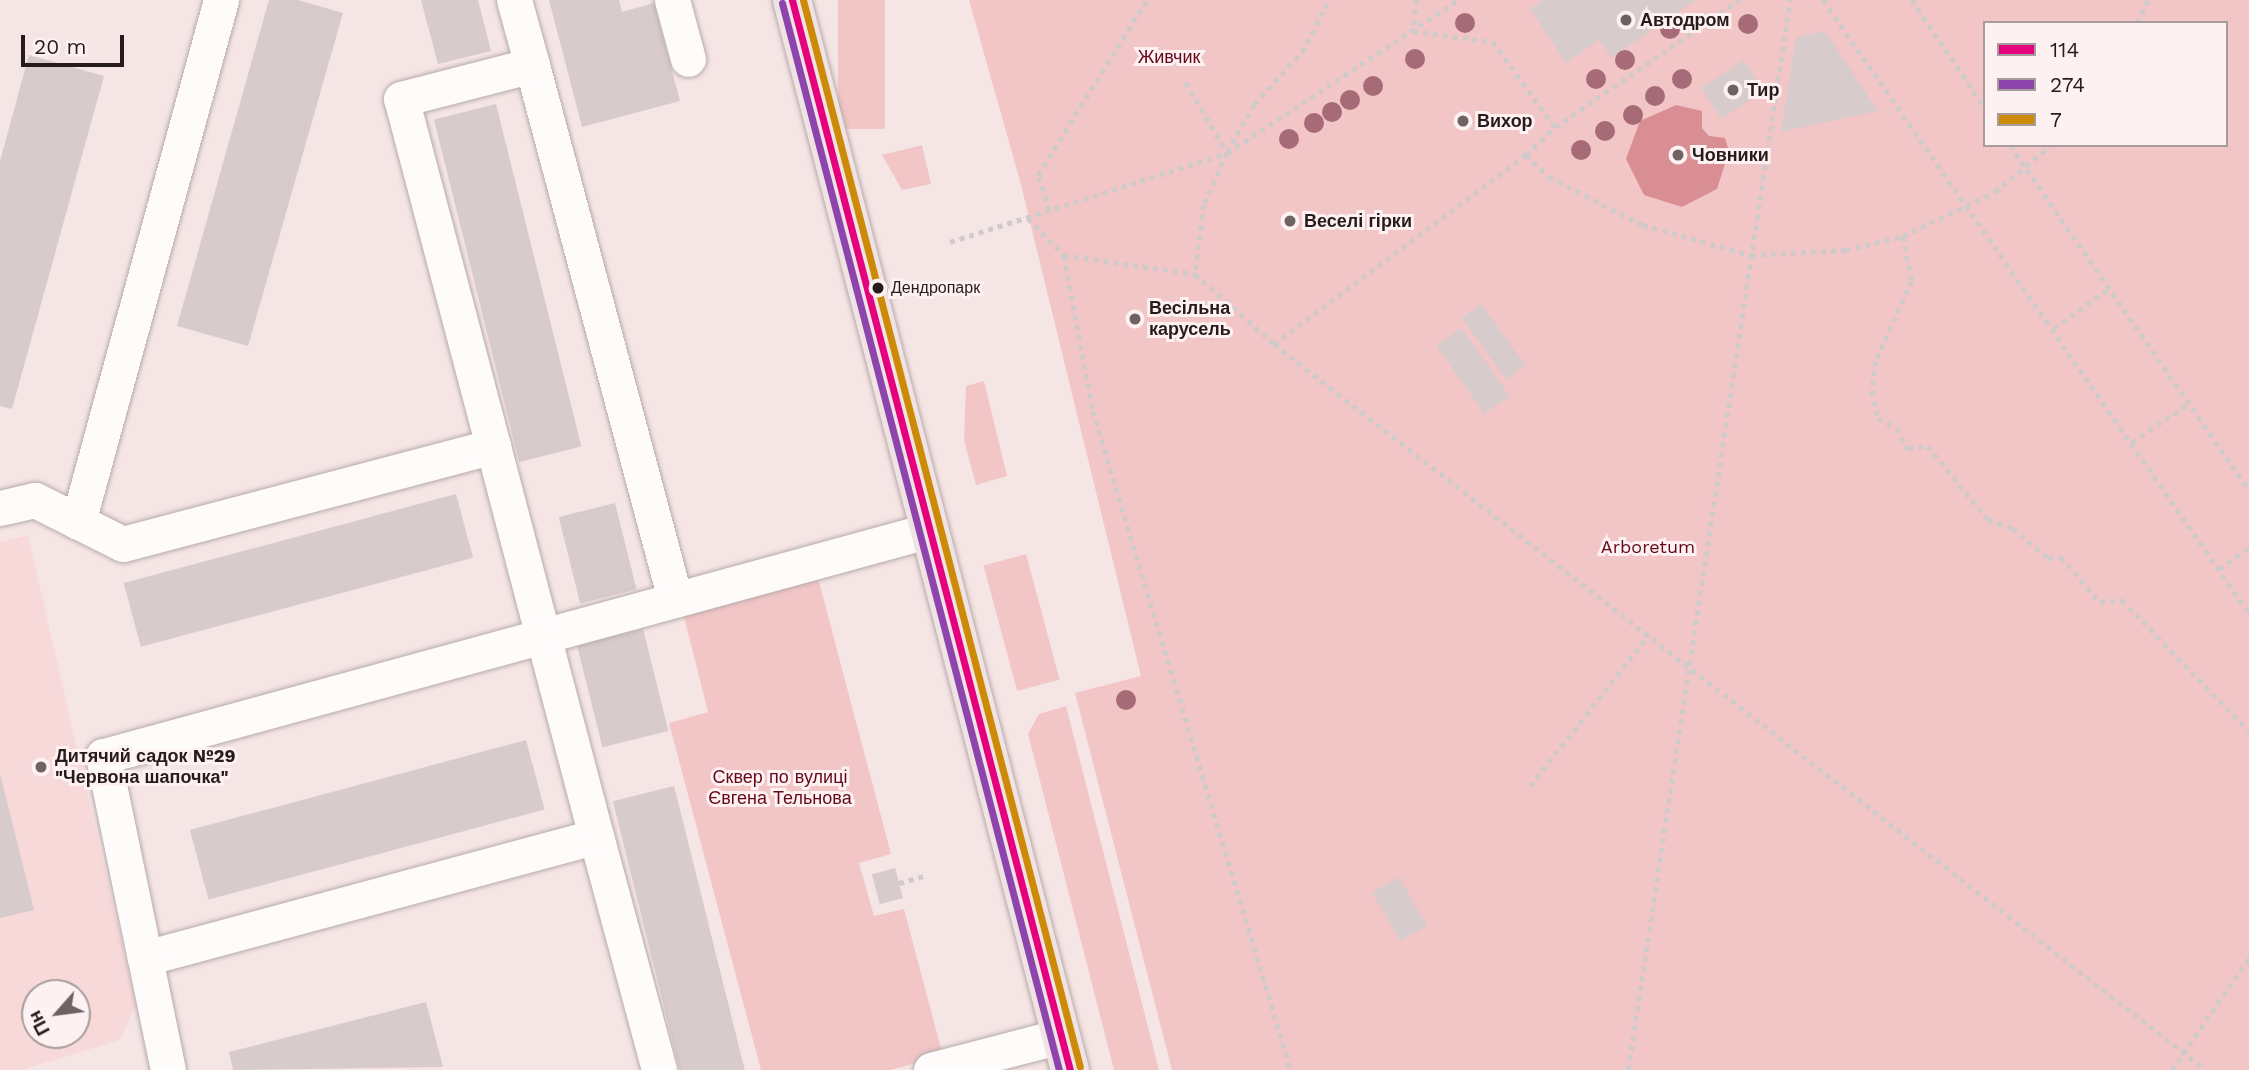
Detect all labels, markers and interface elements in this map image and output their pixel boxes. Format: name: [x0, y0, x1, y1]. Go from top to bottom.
place label: Автодром: [1640, 9, 1730, 31]
marker: Автодром: [1618, 12, 1634, 28]
scale bar: [24, 21, 128, 65]
legend: [1983, 21, 2228, 147]
text: 20 m: [34, 34, 86, 59]
text: 114: [2050, 37, 2079, 62]
park label: Живчик: [1138, 46, 1200, 68]
text: 274: [2050, 72, 2085, 97]
place label: Тир: [1747, 79, 1779, 101]
marker: Тир: [1725, 82, 1741, 98]
text: 7: [2050, 107, 2062, 132]
place label: Вихор: [1477, 110, 1533, 132]
marker: Вихор: [1455, 113, 1471, 129]
place label: Човники: [1692, 144, 1769, 166]
marker: Човники: [1670, 147, 1686, 163]
place label: Веселі гірки: [1304, 210, 1412, 232]
marker: Веселі гірки: [1282, 213, 1298, 229]
place label: Дендропарк: [891, 278, 980, 298]
marker: Дендропарк: [871, 281, 885, 295]
place label: Весільна карусель: [1149, 298, 1231, 340]
marker: Весільна карусель: [1127, 311, 1143, 327]
park label: Arboretum: [1601, 536, 1695, 558]
place label: Дитячий садок №29 "Червона шапочка": [55, 746, 236, 788]
marker: Дитячий садок №29 "Червона шапочка": [33, 759, 49, 775]
park label: Сквер по вулиці Євгена Тельнова: [708, 767, 852, 810]
north arrow: [21, 979, 91, 1049]
text: Пн: [23, 1007, 55, 1040]

